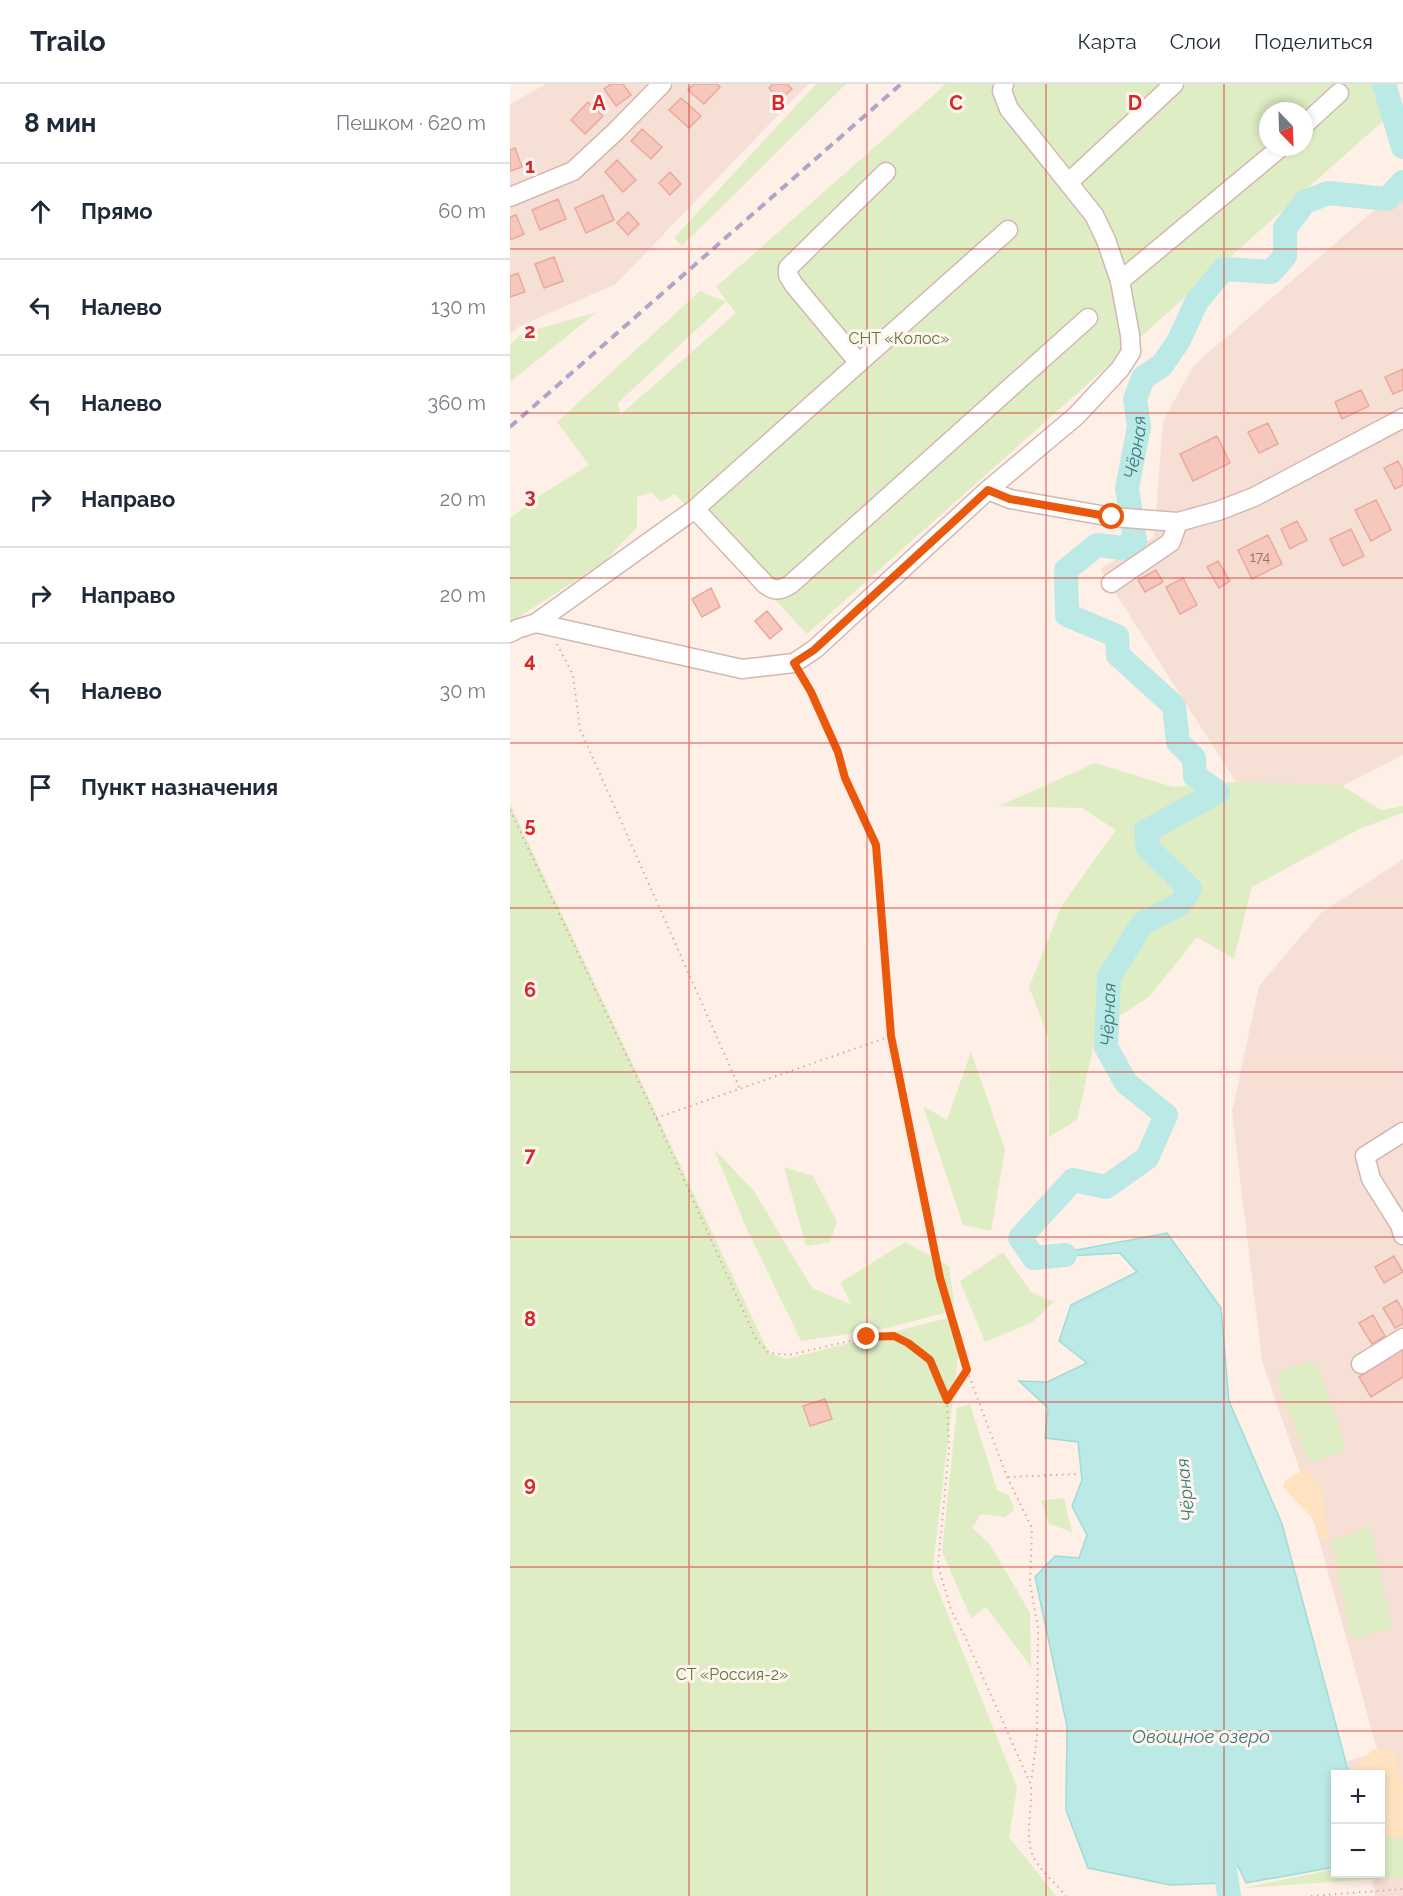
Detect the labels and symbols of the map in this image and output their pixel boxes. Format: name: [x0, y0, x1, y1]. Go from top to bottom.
text: A: [592, 91, 606, 115]
text: B: [771, 91, 785, 115]
text: C: [949, 91, 963, 115]
text: D: [1128, 91, 1142, 115]
north arrow: [1259, 102, 1313, 156]
text: 1: [525, 154, 535, 178]
text: 2: [524, 319, 536, 343]
park label: СНТ «Колос»: [848, 329, 950, 348]
water label: Чёрная: [1119, 414, 1150, 481]
text: 3: [524, 484, 536, 508]
route start: [1098, 503, 1124, 529]
house number: 174: [1250, 549, 1271, 565]
text: 4: [524, 648, 536, 672]
text: 5: [524, 813, 536, 837]
text: 6: [524, 978, 536, 1002]
water label: Чёрная: [1096, 982, 1119, 1047]
text: 7: [524, 1143, 536, 1167]
text: 8: [524, 1307, 536, 1331]
route end: [853, 1323, 879, 1349]
water label: Чёрная: [1171, 1457, 1199, 1523]
text: 9: [524, 1472, 536, 1496]
park label: СТ «Россия-2»: [676, 1665, 788, 1684]
water label: Овощное озеро: [1132, 1726, 1270, 1747]

